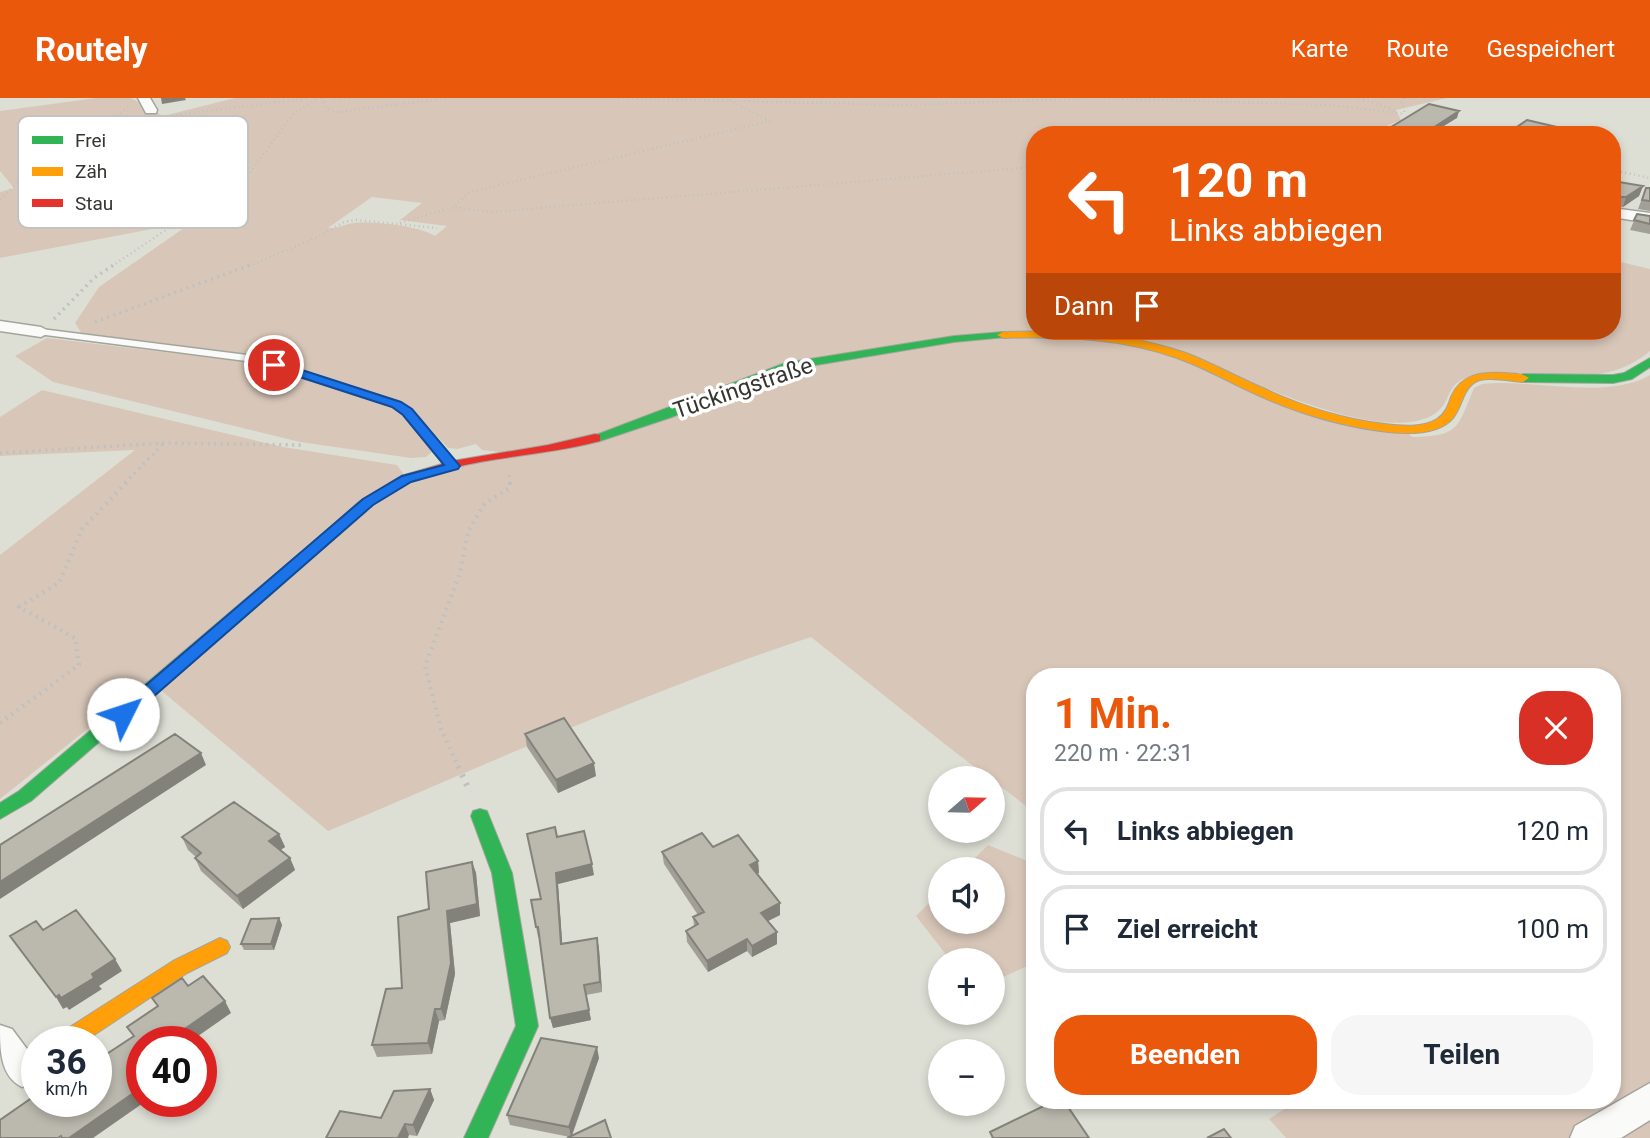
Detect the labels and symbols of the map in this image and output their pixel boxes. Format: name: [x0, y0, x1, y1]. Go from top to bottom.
legend: [18, 116, 248, 228]
text: Frei: [75, 129, 106, 152]
text: Zäh: [75, 160, 107, 183]
text: Stau: [75, 192, 113, 215]
pin: [244, 335, 304, 395]
street label: Tückingstraße: [670, 352, 816, 424]
position arrow: [86, 677, 160, 751]
north arrow: [928, 766, 1004, 844]
speed limit sign: 40: [126, 1026, 217, 1117]

